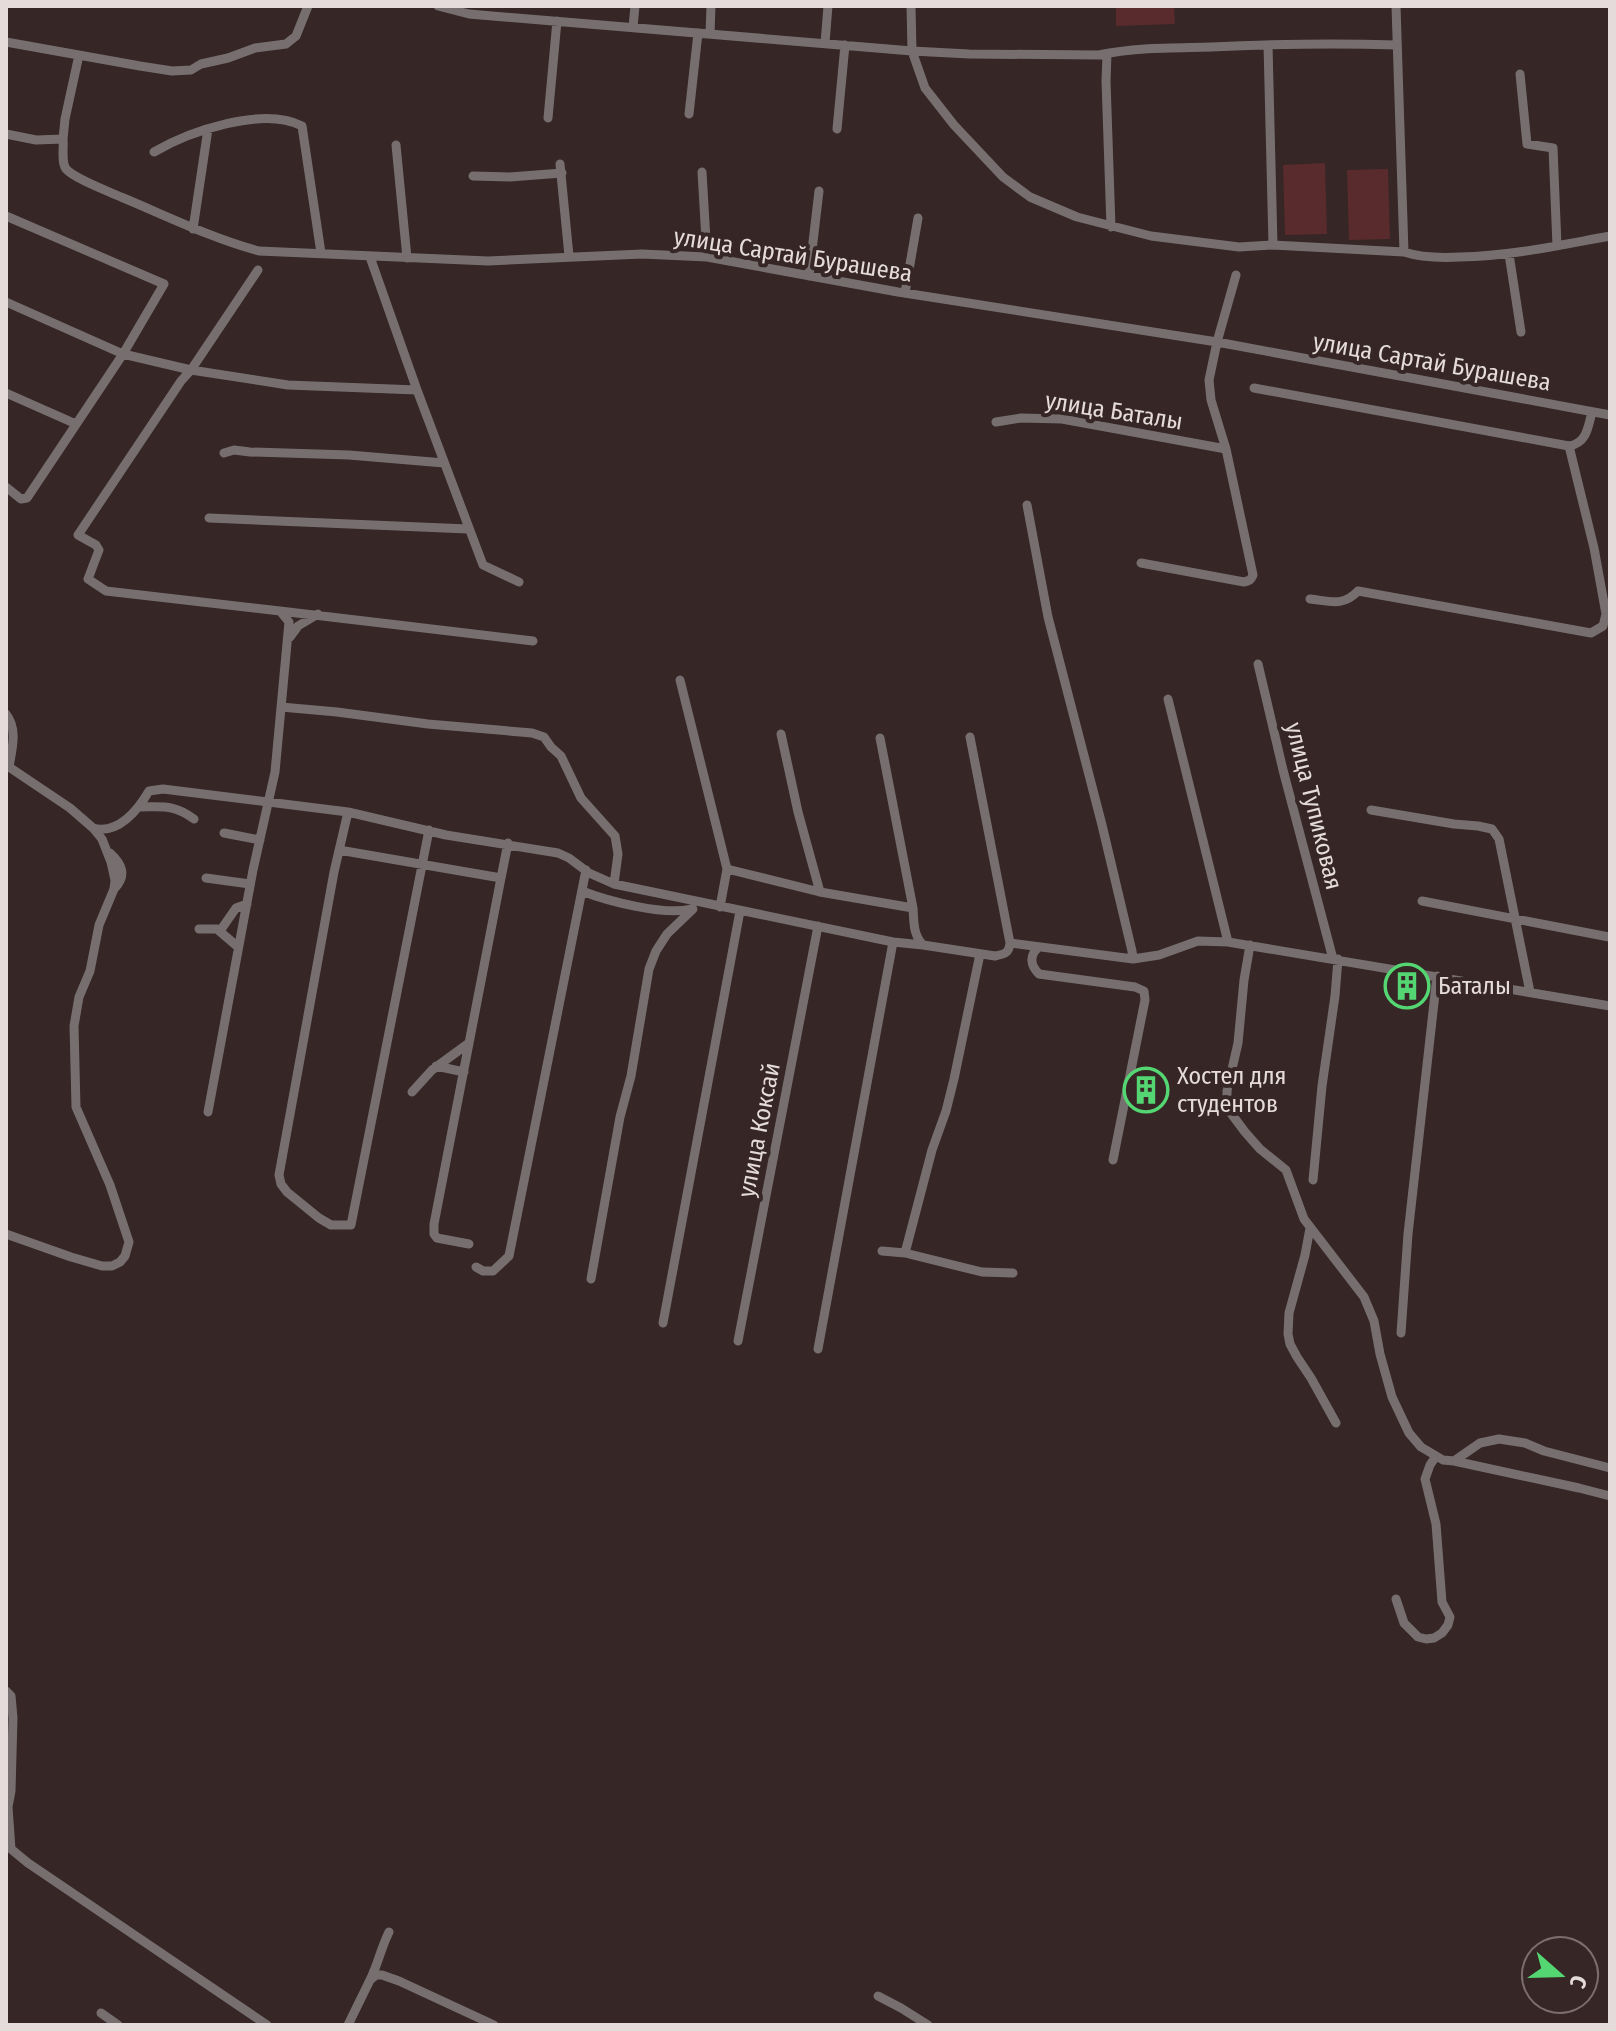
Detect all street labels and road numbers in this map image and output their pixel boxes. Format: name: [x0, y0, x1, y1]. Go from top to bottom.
street label: улица Сартай Бурашева: [672, 222, 914, 288]
street label: улица Сартай Бурашева: [1311, 327, 1553, 397]
street label: улица Баталы: [1043, 386, 1185, 436]
street label: улица Тупиковая: [1280, 719, 1348, 893]
street label: улица Коксай: [732, 1060, 786, 1200]

